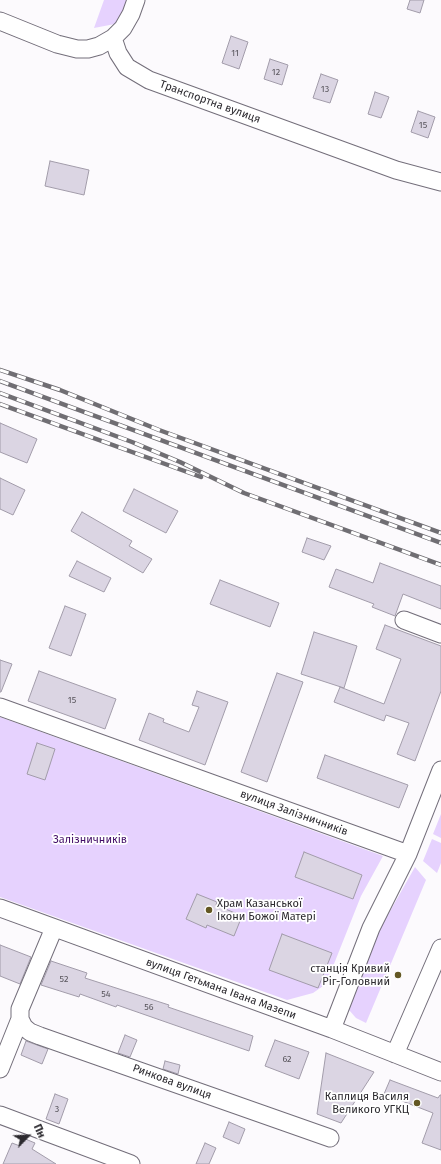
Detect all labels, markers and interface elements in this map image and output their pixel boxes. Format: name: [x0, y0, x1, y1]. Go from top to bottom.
house number: 11: [231, 48, 239, 58]
house number: 12: [272, 67, 280, 77]
street label: Транспортна вулиця: [158, 78, 262, 126]
house number: 13: [321, 84, 329, 94]
house number: 15: [419, 120, 427, 130]
house number: 15: [68, 695, 76, 705]
street label: вулиця Залізничників: [238, 787, 350, 839]
park label: Залізничників: [53, 833, 127, 847]
place label: Храм Казанської Ікони Божої Матері: [217, 897, 316, 923]
marker: Храм Казанської Ікони Божої Матері: [204, 905, 214, 915]
street label: вулиця Гетьмана Івана Мазепи: [144, 956, 298, 1022]
place label: станція Кривий Ріг-Головний: [310, 962, 390, 988]
marker: станція Кривий Ріг-Головний: [393, 970, 403, 980]
house number: 52: [60, 974, 68, 984]
house number: 54: [101, 989, 111, 999]
house number: 56: [144, 1002, 154, 1012]
house number: 62: [282, 1054, 292, 1064]
street label: Ринкова вулиця: [131, 1062, 213, 1102]
place label: Каплиця Василя Великого УГКЦ: [325, 1090, 409, 1116]
marker: Каплиця Василя Великого УГКЦ: [412, 1098, 422, 1108]
house number: 3: [55, 1104, 59, 1114]
north arrow: [8, 1116, 48, 1156]
text: Пн: [31, 1122, 48, 1140]

